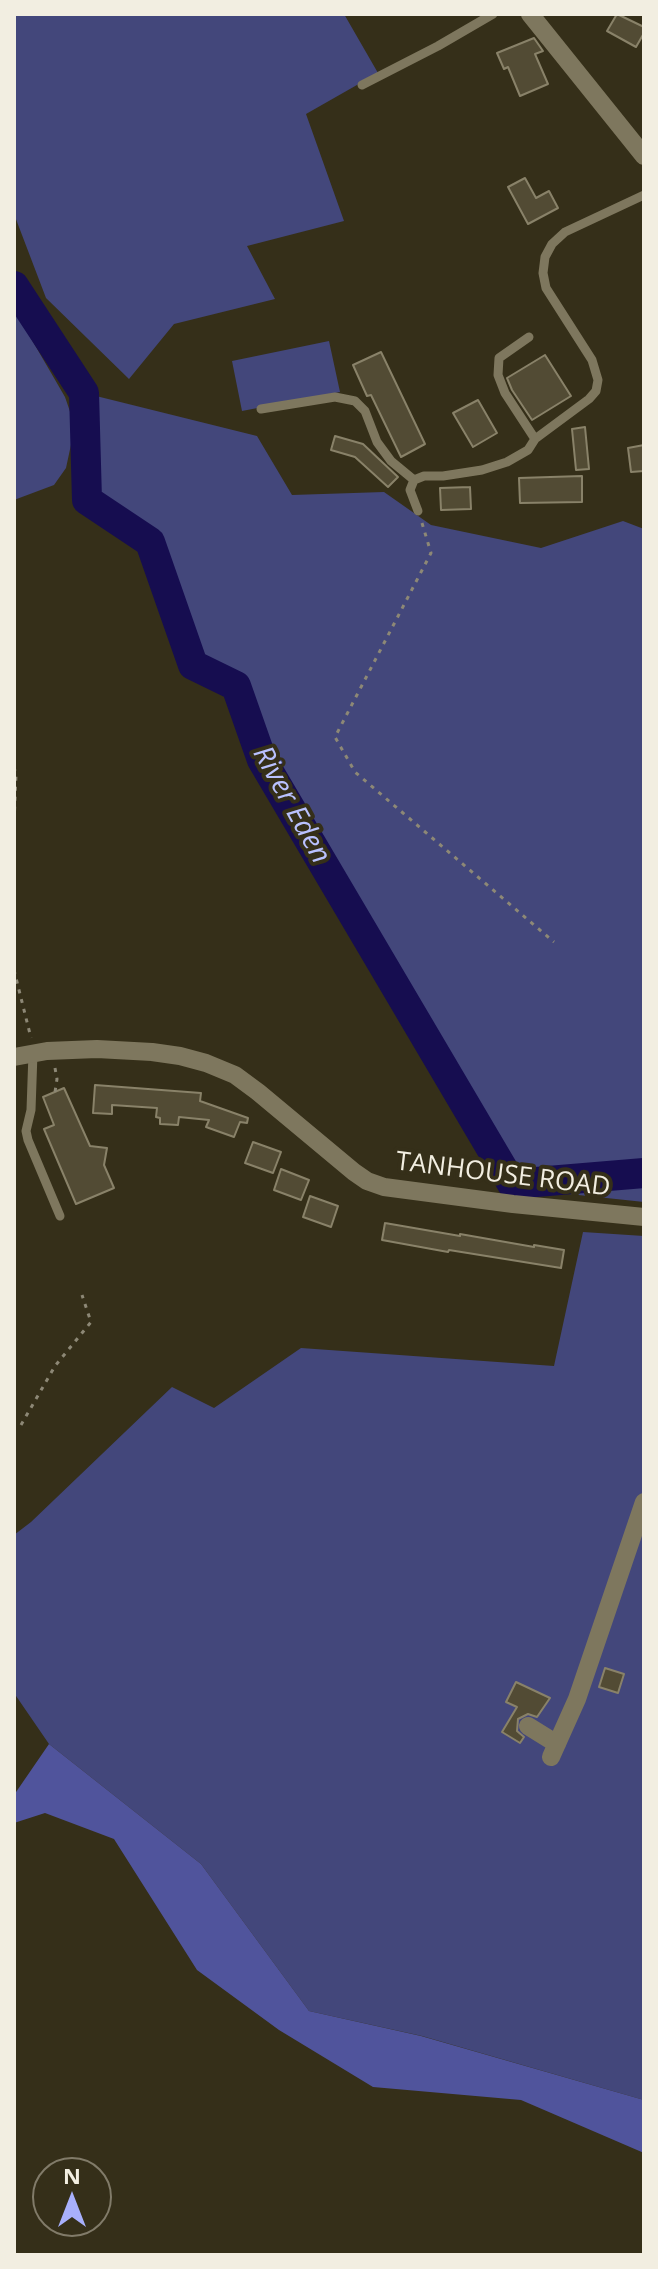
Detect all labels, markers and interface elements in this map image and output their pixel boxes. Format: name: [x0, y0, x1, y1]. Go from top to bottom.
water label: River Eden: [245, 740, 337, 870]
street label: TANHOUSE ROAD: [394, 1146, 612, 1204]
north arrow: [32, 2157, 112, 2237]
text: N: [63, 2160, 81, 2190]

